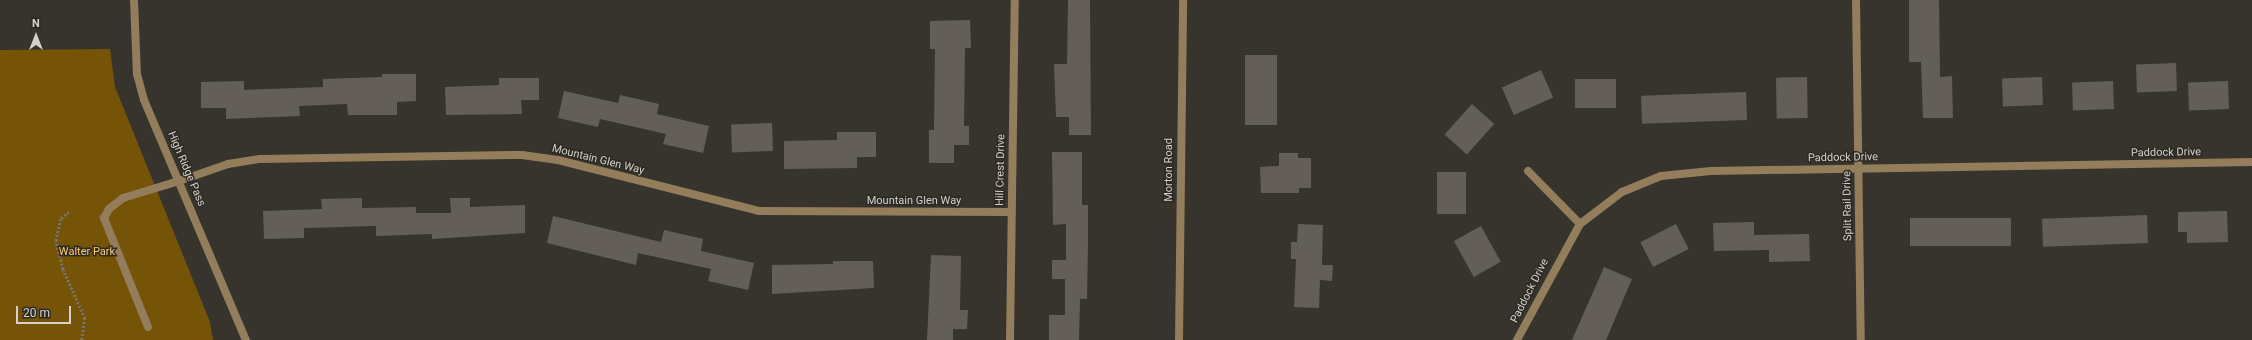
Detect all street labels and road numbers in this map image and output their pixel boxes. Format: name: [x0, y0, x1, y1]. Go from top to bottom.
street label: High Ridge Pass: [164, 130, 208, 208]
street label: Hill Crest Drive: [994, 134, 1008, 206]
street label: Morton Road: [1162, 138, 1176, 202]
street label: Mountain Glen Way: [551, 142, 645, 178]
street label: Paddock Drive: [2131, 146, 2201, 160]
street label: Paddock Drive: [1808, 151, 1878, 165]
street label: Split Rail Drive: [1841, 171, 1855, 241]
street label: Mountain Glen Way: [867, 194, 961, 208]
street label: Paddock Drive: [1508, 257, 1552, 325]

